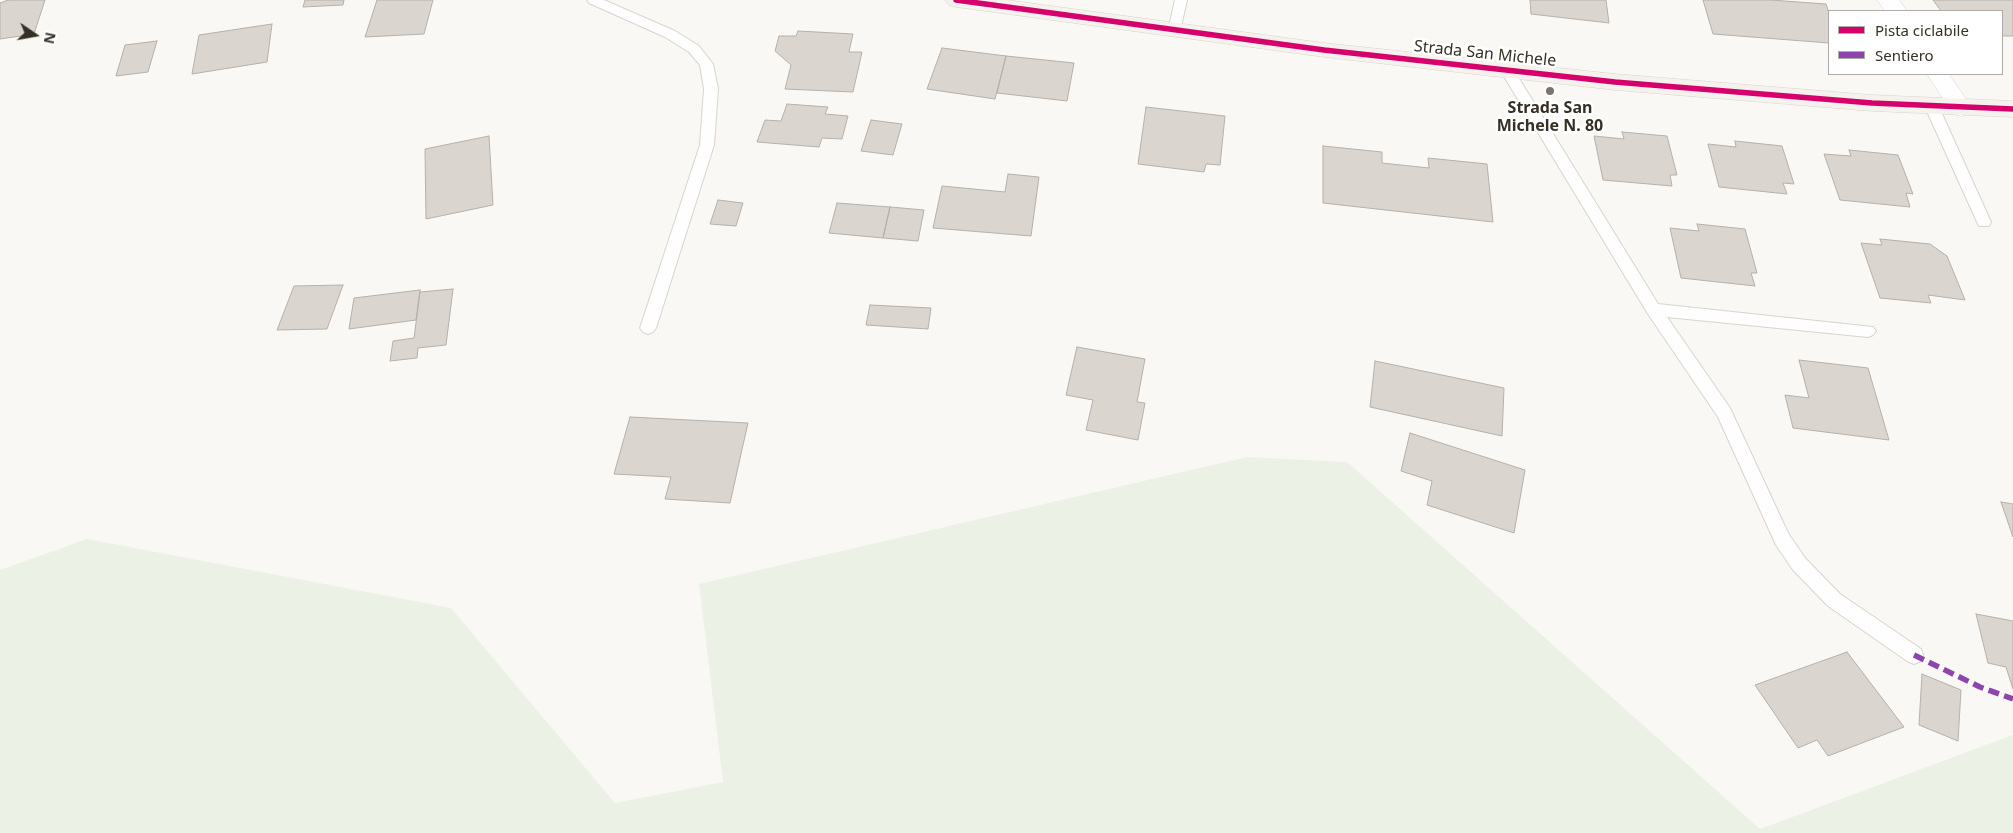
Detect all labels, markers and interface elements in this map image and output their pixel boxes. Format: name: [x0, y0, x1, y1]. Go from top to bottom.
north arrow: [10, 10, 60, 60]
legend: [1828, 10, 2003, 75]
text: Pista ciclabile: [1875, 20, 1969, 40]
text: N: [40, 31, 61, 46]
street label: Strada San Michele: [1413, 37, 1557, 71]
text: Sentiero: [1875, 45, 1934, 65]
marker: Strada San Michele N. 80: [1544, 85, 1556, 97]
place label: Strada San Michele N. 80: [1497, 98, 1603, 136]

